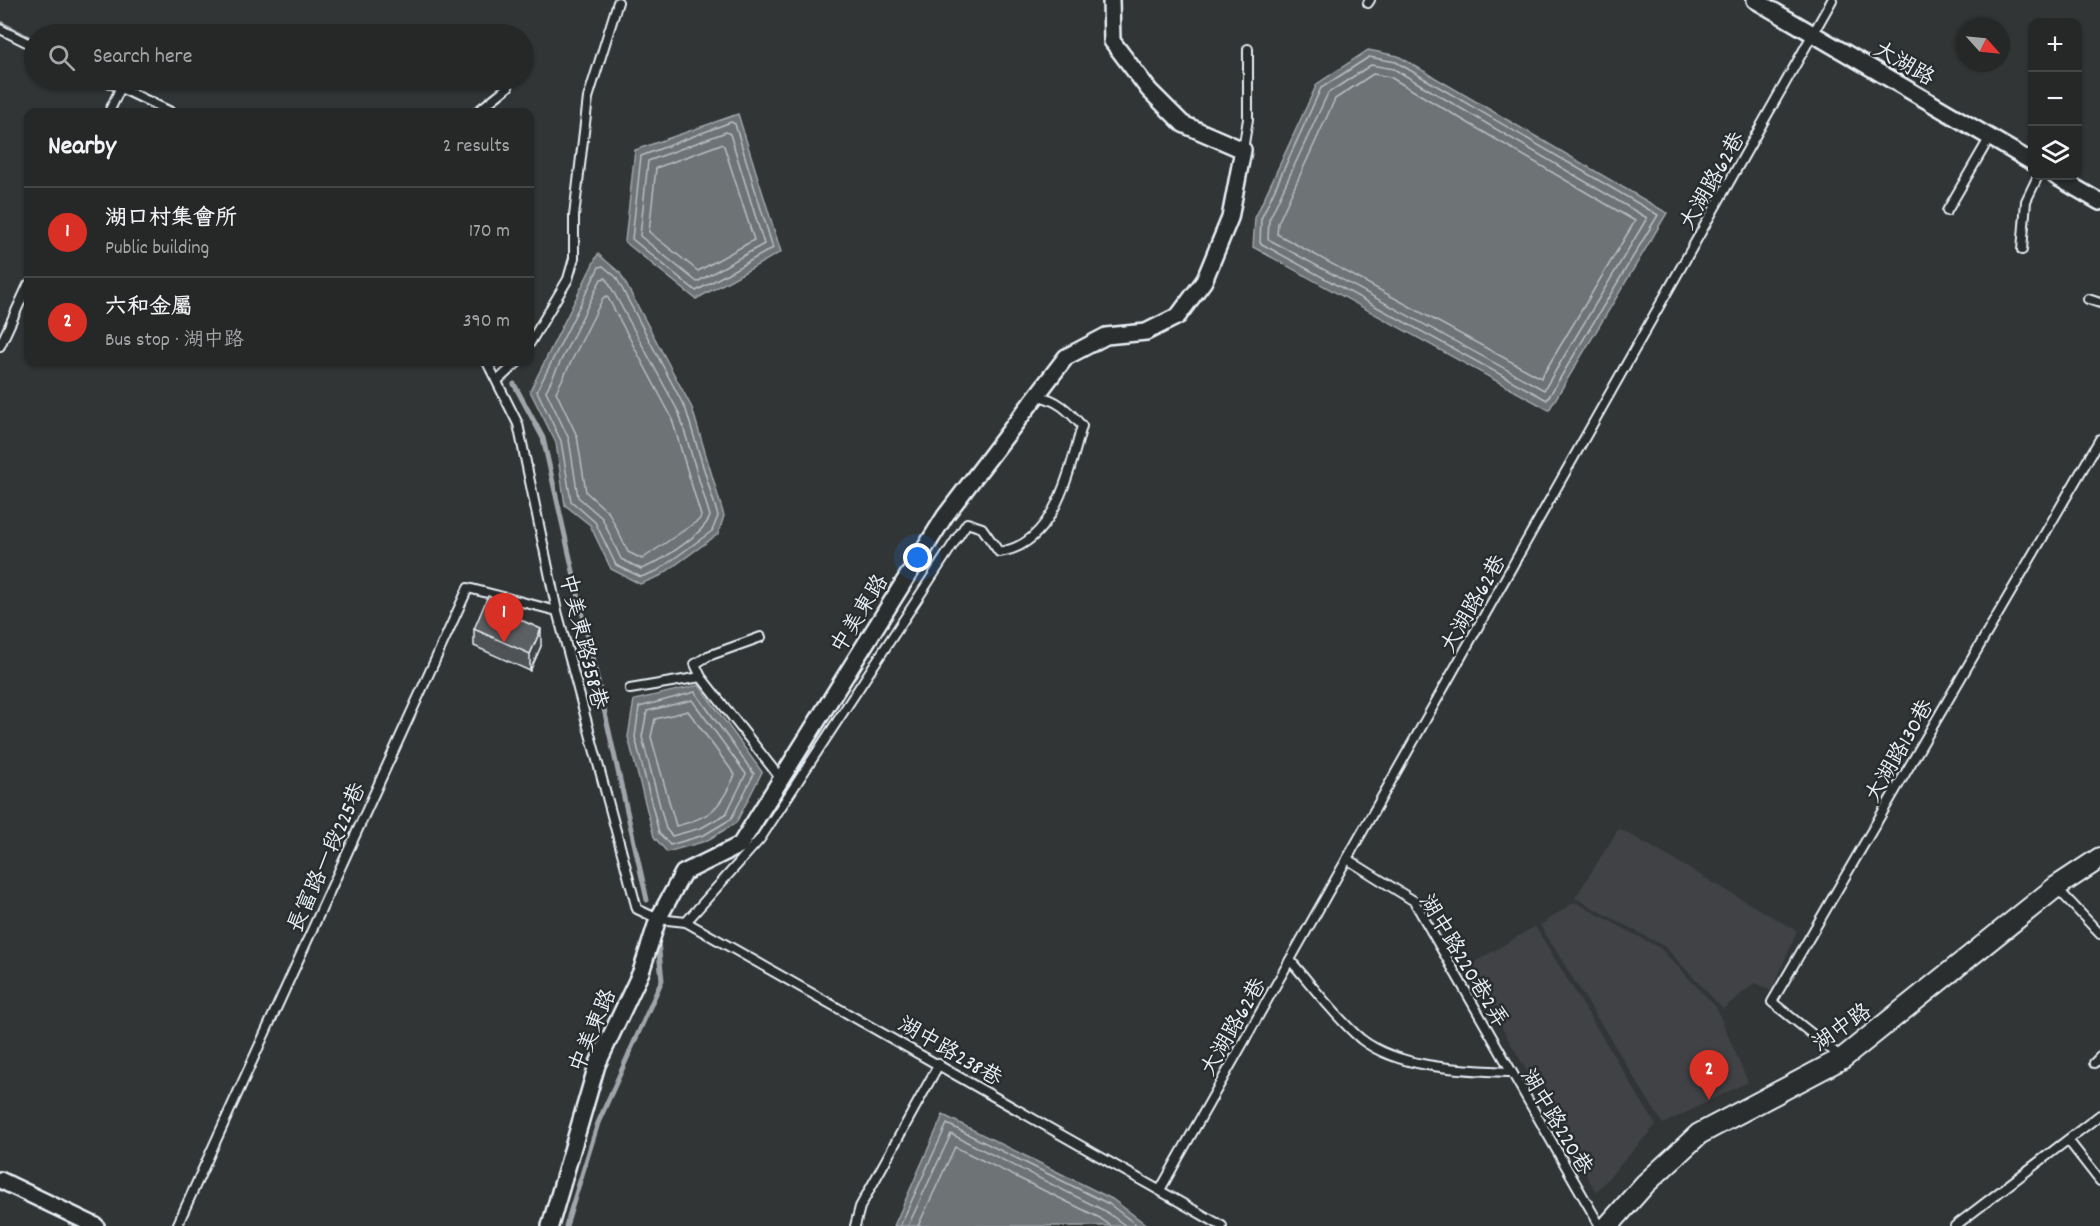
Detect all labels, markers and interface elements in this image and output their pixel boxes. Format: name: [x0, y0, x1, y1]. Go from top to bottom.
north arrow: [1956, 18, 2010, 72]
map controls: [2028, 18, 2082, 180]
button: +: [2028, 18, 2082, 72]
search box: [24, 24, 534, 90]
street label: 大湖路: [1867, 35, 1940, 95]
icon: search: [45, 41, 78, 74]
text: Search here: [93, 42, 192, 73]
button: −: [2028, 72, 2082, 126]
button: layers: [2028, 126, 2082, 180]
street label: 大湖路62巷: [1674, 127, 1755, 236]
text: Nearby: [48, 129, 116, 166]
text: 2 results: [443, 133, 510, 161]
text: 湖口村集會所: [105, 204, 237, 235]
text: 1: [65, 218, 70, 246]
text: 170 m: [469, 218, 510, 246]
text: Public building: [105, 235, 209, 263]
text: 六和金屬: [105, 293, 193, 324]
text: 2: [63, 308, 72, 336]
text: 390 m: [463, 308, 510, 336]
text: Bus stop · 湖中路: [105, 327, 244, 355]
your location: [903, 543, 932, 572]
street label: 大湖路62巷: [1435, 550, 1516, 659]
street label: 中美東路: [825, 569, 897, 660]
street label: 中美東路358巷: [550, 571, 613, 713]
pin: 1: [484, 594, 524, 643]
street label: 大湖路130巷: [1859, 694, 1943, 809]
street label: 長富路一段225巷: [281, 778, 375, 938]
street label: 湖中路220巷2弄: [1410, 889, 1514, 1034]
street label: 大湖路62巷: [1195, 973, 1276, 1082]
street label: 中美東路: [563, 985, 626, 1078]
street label: 湖中路: [1807, 997, 1879, 1060]
street label: 湖中路238巷: [891, 1011, 1007, 1096]
pin: 2: [1690, 1050, 1728, 1100]
street label: 湖中路220巷: [1511, 1064, 1599, 1182]

